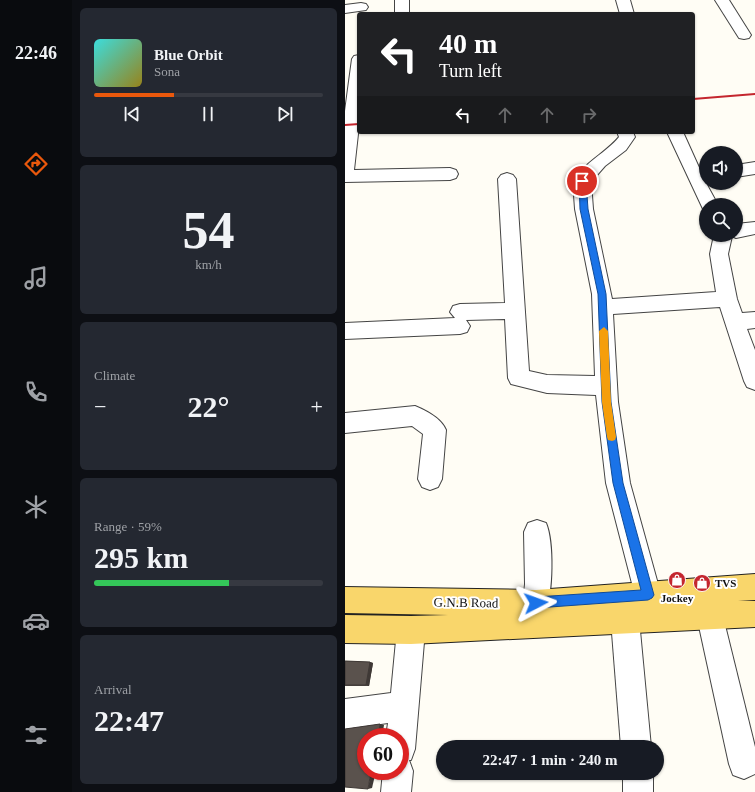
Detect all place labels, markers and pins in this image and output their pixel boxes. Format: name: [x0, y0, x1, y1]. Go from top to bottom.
pin: [565, 164, 599, 198]
shop icon: Jockey: [667, 570, 687, 590]
shop icon: TVS: [692, 573, 712, 593]
place label: TVS: [715, 577, 736, 589]
place label: Jockey: [661, 592, 694, 604]

